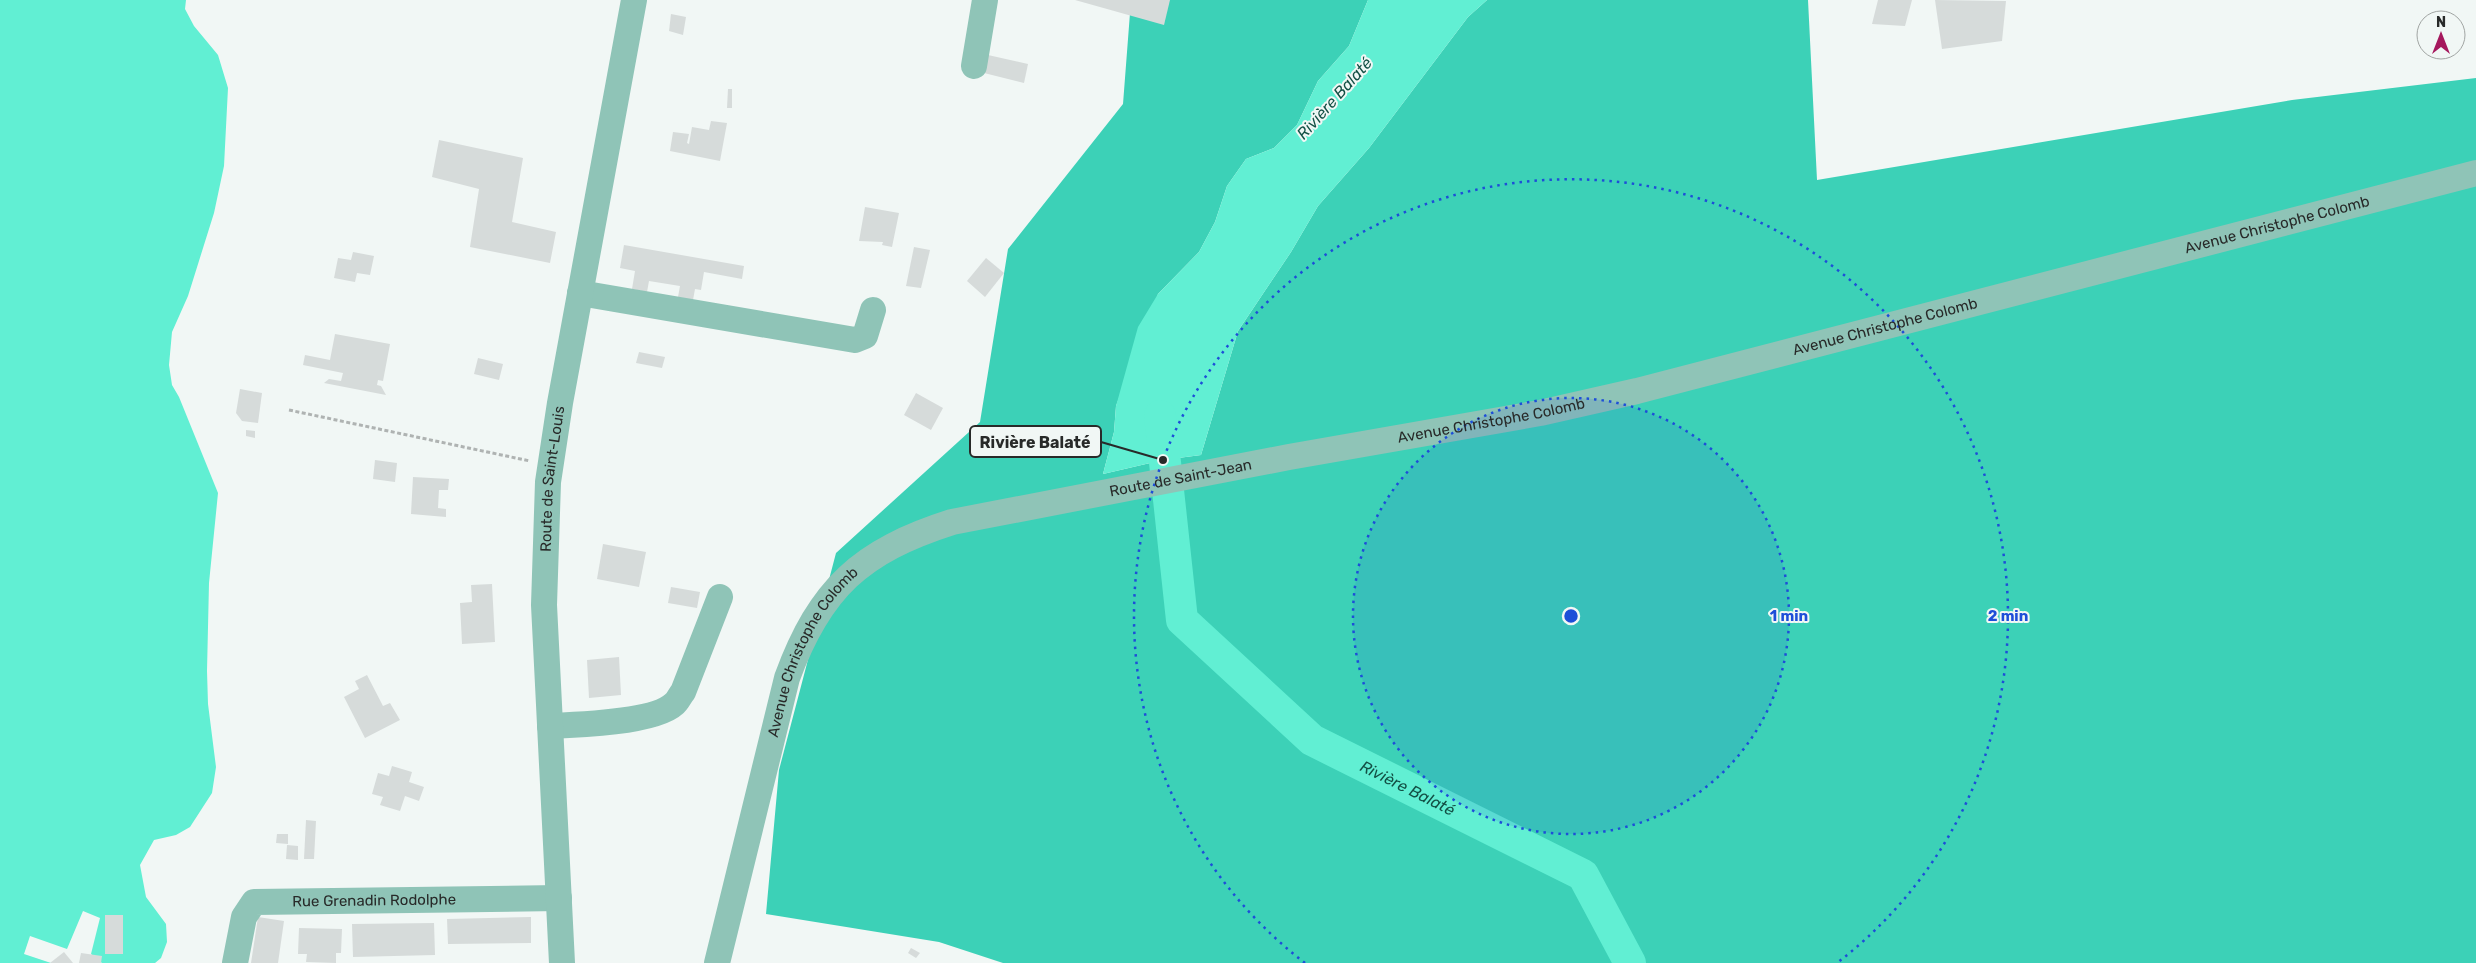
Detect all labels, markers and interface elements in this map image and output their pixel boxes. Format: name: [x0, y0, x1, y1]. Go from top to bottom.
north arrow: [2416, 10, 2466, 60]
text: N: [2436, 14, 2446, 31]
water label: Rivière Balaté: [1293, 54, 1376, 143]
street label: Avenue Christophe Colomb: [2183, 192, 2371, 257]
street label: Avenue Christophe Colomb: [1791, 294, 1979, 359]
street label: Avenue Christophe Colomb: [1396, 394, 1587, 447]
street label: Route de Saint-Louis: [537, 404, 568, 552]
callout: Rivière Balaté: [970, 426, 1101, 457]
text: Rivière Balaté: [980, 433, 1090, 452]
street label: Route de Saint-Jean: [1108, 455, 1253, 500]
street label: Avenue Christophe Colomb: [764, 563, 862, 739]
centre of rings: [1562, 607, 1580, 625]
text: 1 min: [1770, 607, 1808, 625]
text: 2 min: [1988, 607, 2028, 625]
water label: Rivière Balaté: [1357, 757, 1458, 820]
street label: Rue Grenadin Rodolphe: [292, 890, 456, 910]

